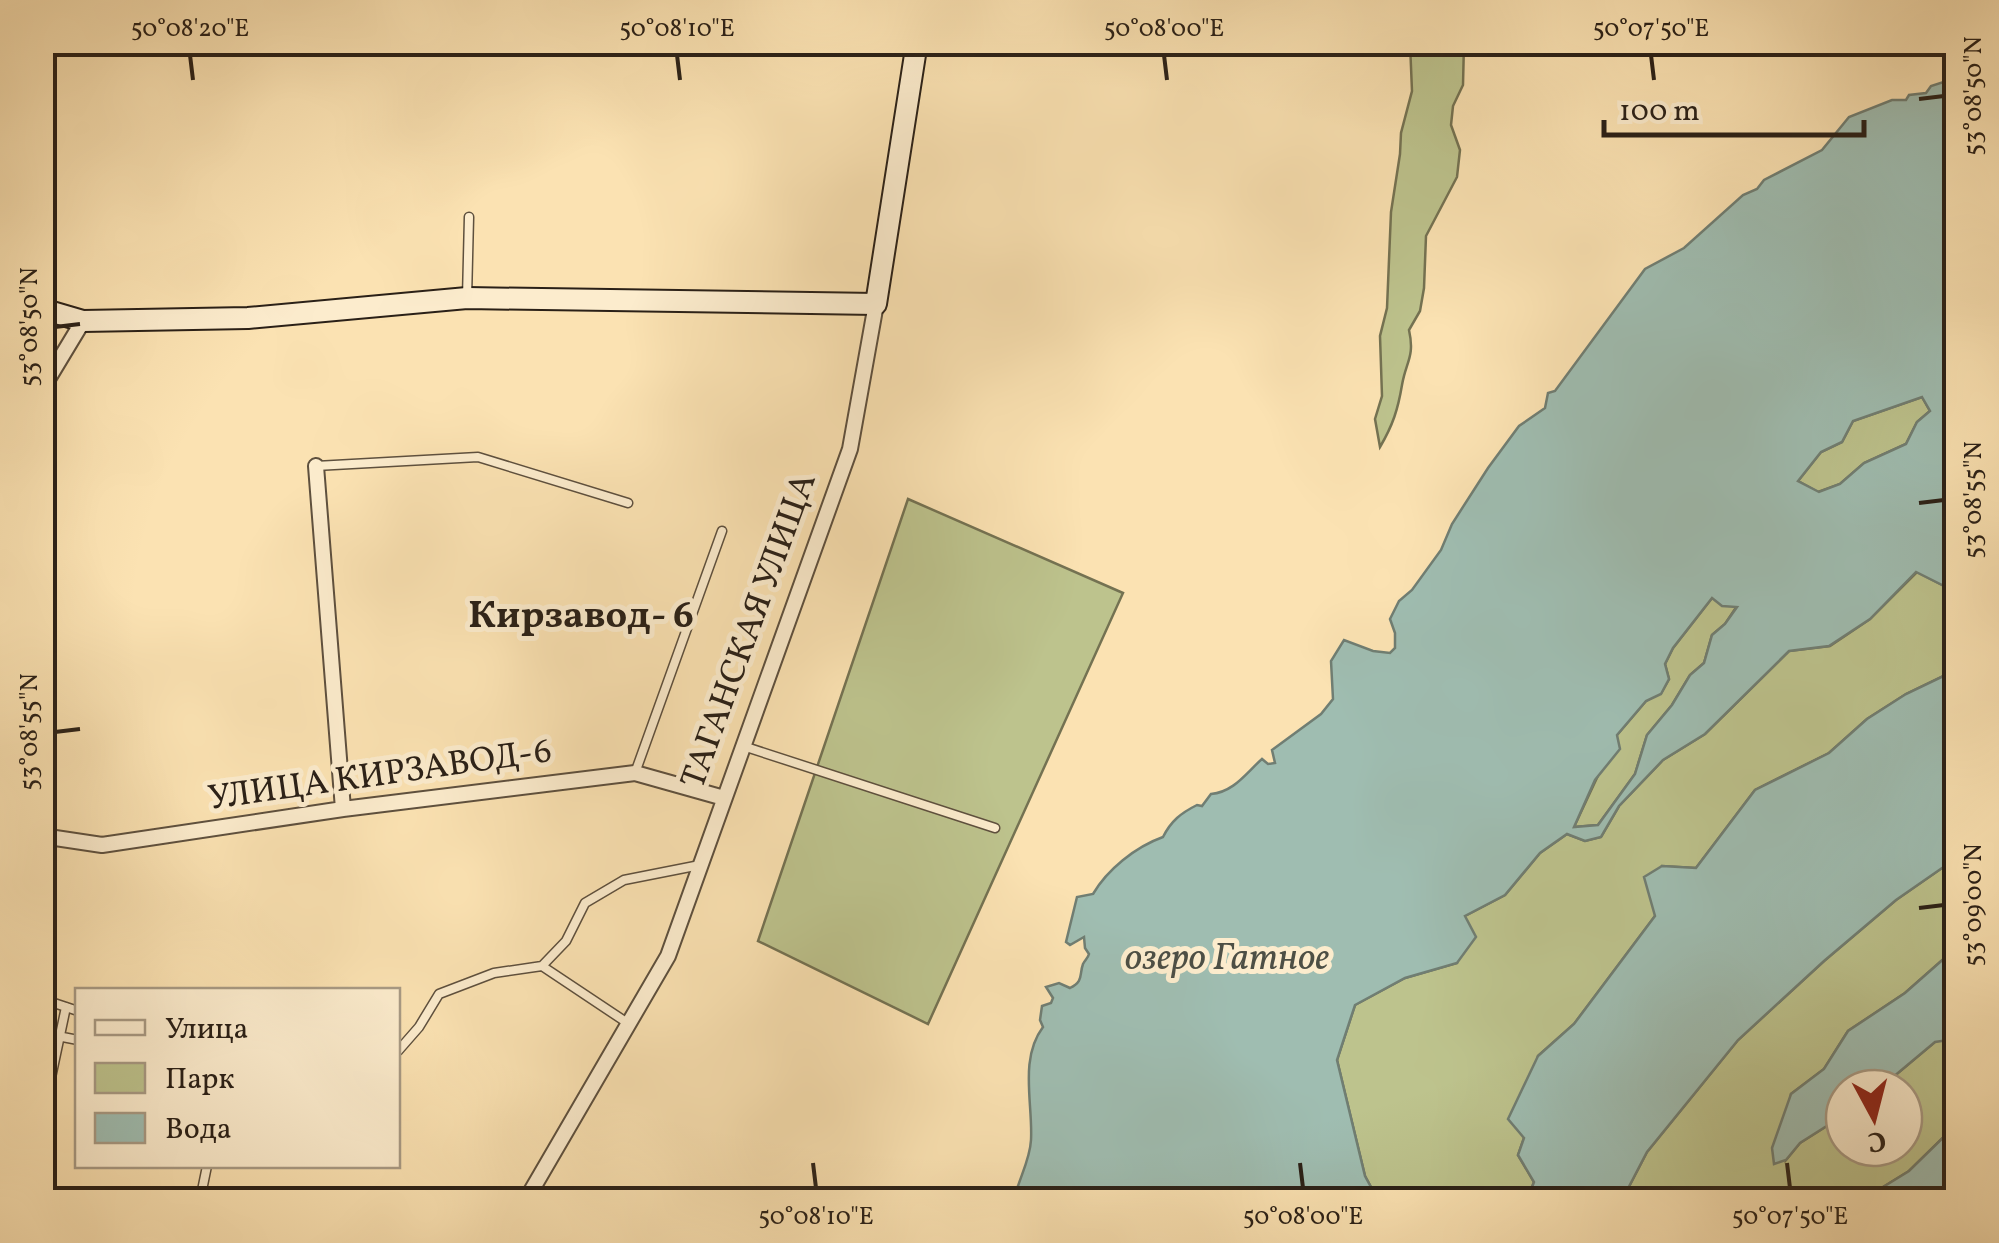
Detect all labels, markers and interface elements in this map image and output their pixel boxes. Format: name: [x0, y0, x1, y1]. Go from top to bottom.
text: 50°08'20"E: [131, 12, 249, 47]
text: 50°08'10"E: [619, 12, 735, 47]
text: 50°08'00"E: [1104, 12, 1224, 47]
text: 50°07'50"E: [1593, 12, 1709, 47]
text: 53°08'50"N: [1957, 36, 1992, 156]
scale bar: [1604, 75, 1864, 137]
text: 100 m: [1619, 91, 1700, 133]
text: 53°08'50"N: [13, 267, 48, 387]
text: 53°08'55"N: [1957, 441, 1992, 559]
street label: ТАГАНСКАЯ УЛИЦА: [671, 466, 829, 796]
district label: Кирзавод- 6: [468, 591, 694, 644]
text: 53°08'55"N: [13, 673, 48, 791]
street label: УЛИЦА КИРЗАВОД-6: [205, 728, 555, 824]
text: 53°09'00"N: [1957, 843, 1992, 967]
water label: озеро Гатное: [1125, 933, 1329, 986]
legend: [75, 988, 400, 1168]
text: Улица: [165, 1009, 248, 1051]
text: Парк: [165, 1059, 234, 1101]
north arrow: [1824, 1068, 1924, 1168]
text: Вода: [165, 1109, 232, 1151]
text: С: [1865, 1120, 1888, 1161]
text: 50°08'10"E: [758, 1200, 874, 1235]
text: 50°08'00"E: [1243, 1200, 1363, 1235]
text: 50°07'50"E: [1732, 1200, 1848, 1235]

